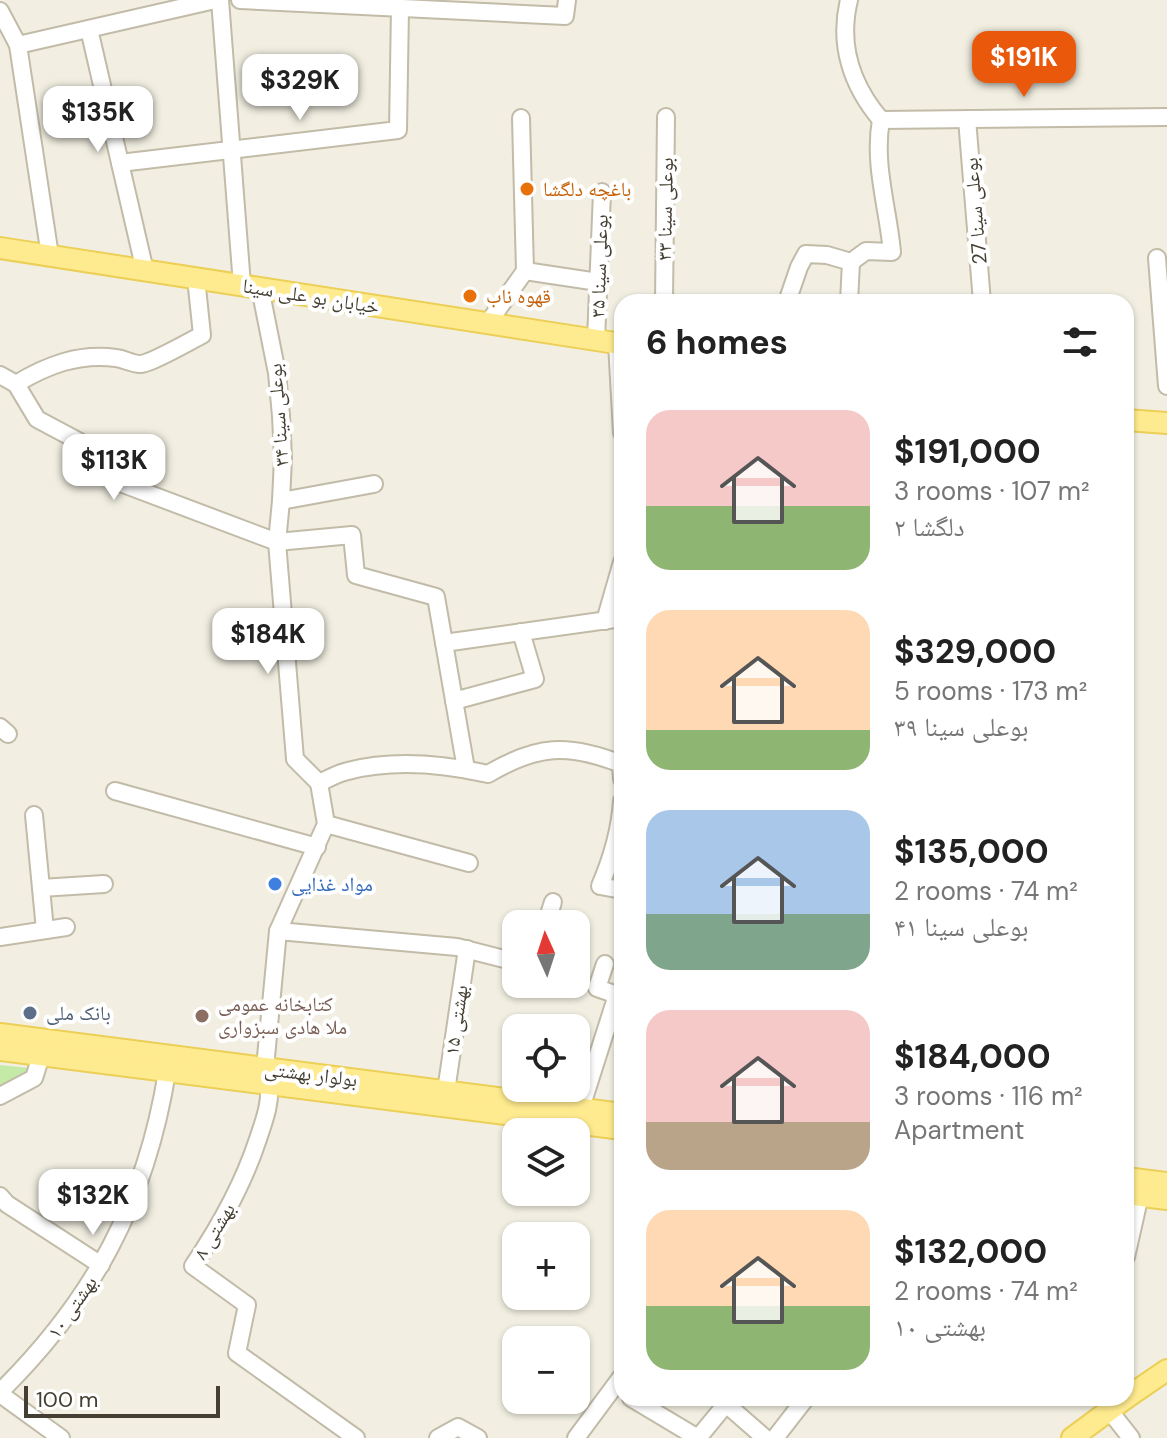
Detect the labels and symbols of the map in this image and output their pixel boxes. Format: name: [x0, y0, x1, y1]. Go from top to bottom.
pin: $191K: [968, 31, 1080, 99]
pin: $329K: [244, 54, 356, 122]
pin: $135K: [42, 86, 154, 154]
street label: بوعلی سینا 27: [957, 156, 993, 266]
street label: بوعلی سینا ۳۳: [651, 157, 679, 261]
place label: باغچه دلگشا: [543, 176, 631, 202]
marker: باغچه دلگشا: [518, 180, 536, 198]
street label: بوعلی سینا ۳۵: [584, 214, 614, 318]
street label: خیابان بو علی سینا: [241, 272, 381, 320]
place label: قهوه ناب: [486, 283, 551, 309]
marker: قهوه ناب: [461, 287, 479, 305]
street label: بوعلی سینا ۳۴: [261, 362, 295, 468]
pin: $113K: [58, 434, 170, 502]
pin: $184K: [212, 608, 324, 676]
place label: مواد غذایی: [291, 871, 373, 897]
marker: مواد غذایی: [266, 875, 284, 893]
north arrow: [502, 910, 590, 998]
street label: بهشتی ۱۵: [438, 983, 474, 1057]
place label: کتابخانه عمومی ملا هادی سبزواری: [218, 991, 347, 1040]
place label: بانک ملی: [46, 1000, 111, 1026]
marker: بانک ملی: [21, 1004, 39, 1022]
marker: کتابخانه عمومی ملا هادی سبزواری: [193, 1007, 211, 1025]
street label: بولوار بهشتی: [263, 1055, 359, 1093]
pin: $132K: [37, 1169, 149, 1237]
street label: بهشتی ۸: [187, 1198, 241, 1264]
street label: بهشتی ۱۰: [41, 1271, 103, 1343]
scale bar: [24, 1382, 220, 1418]

